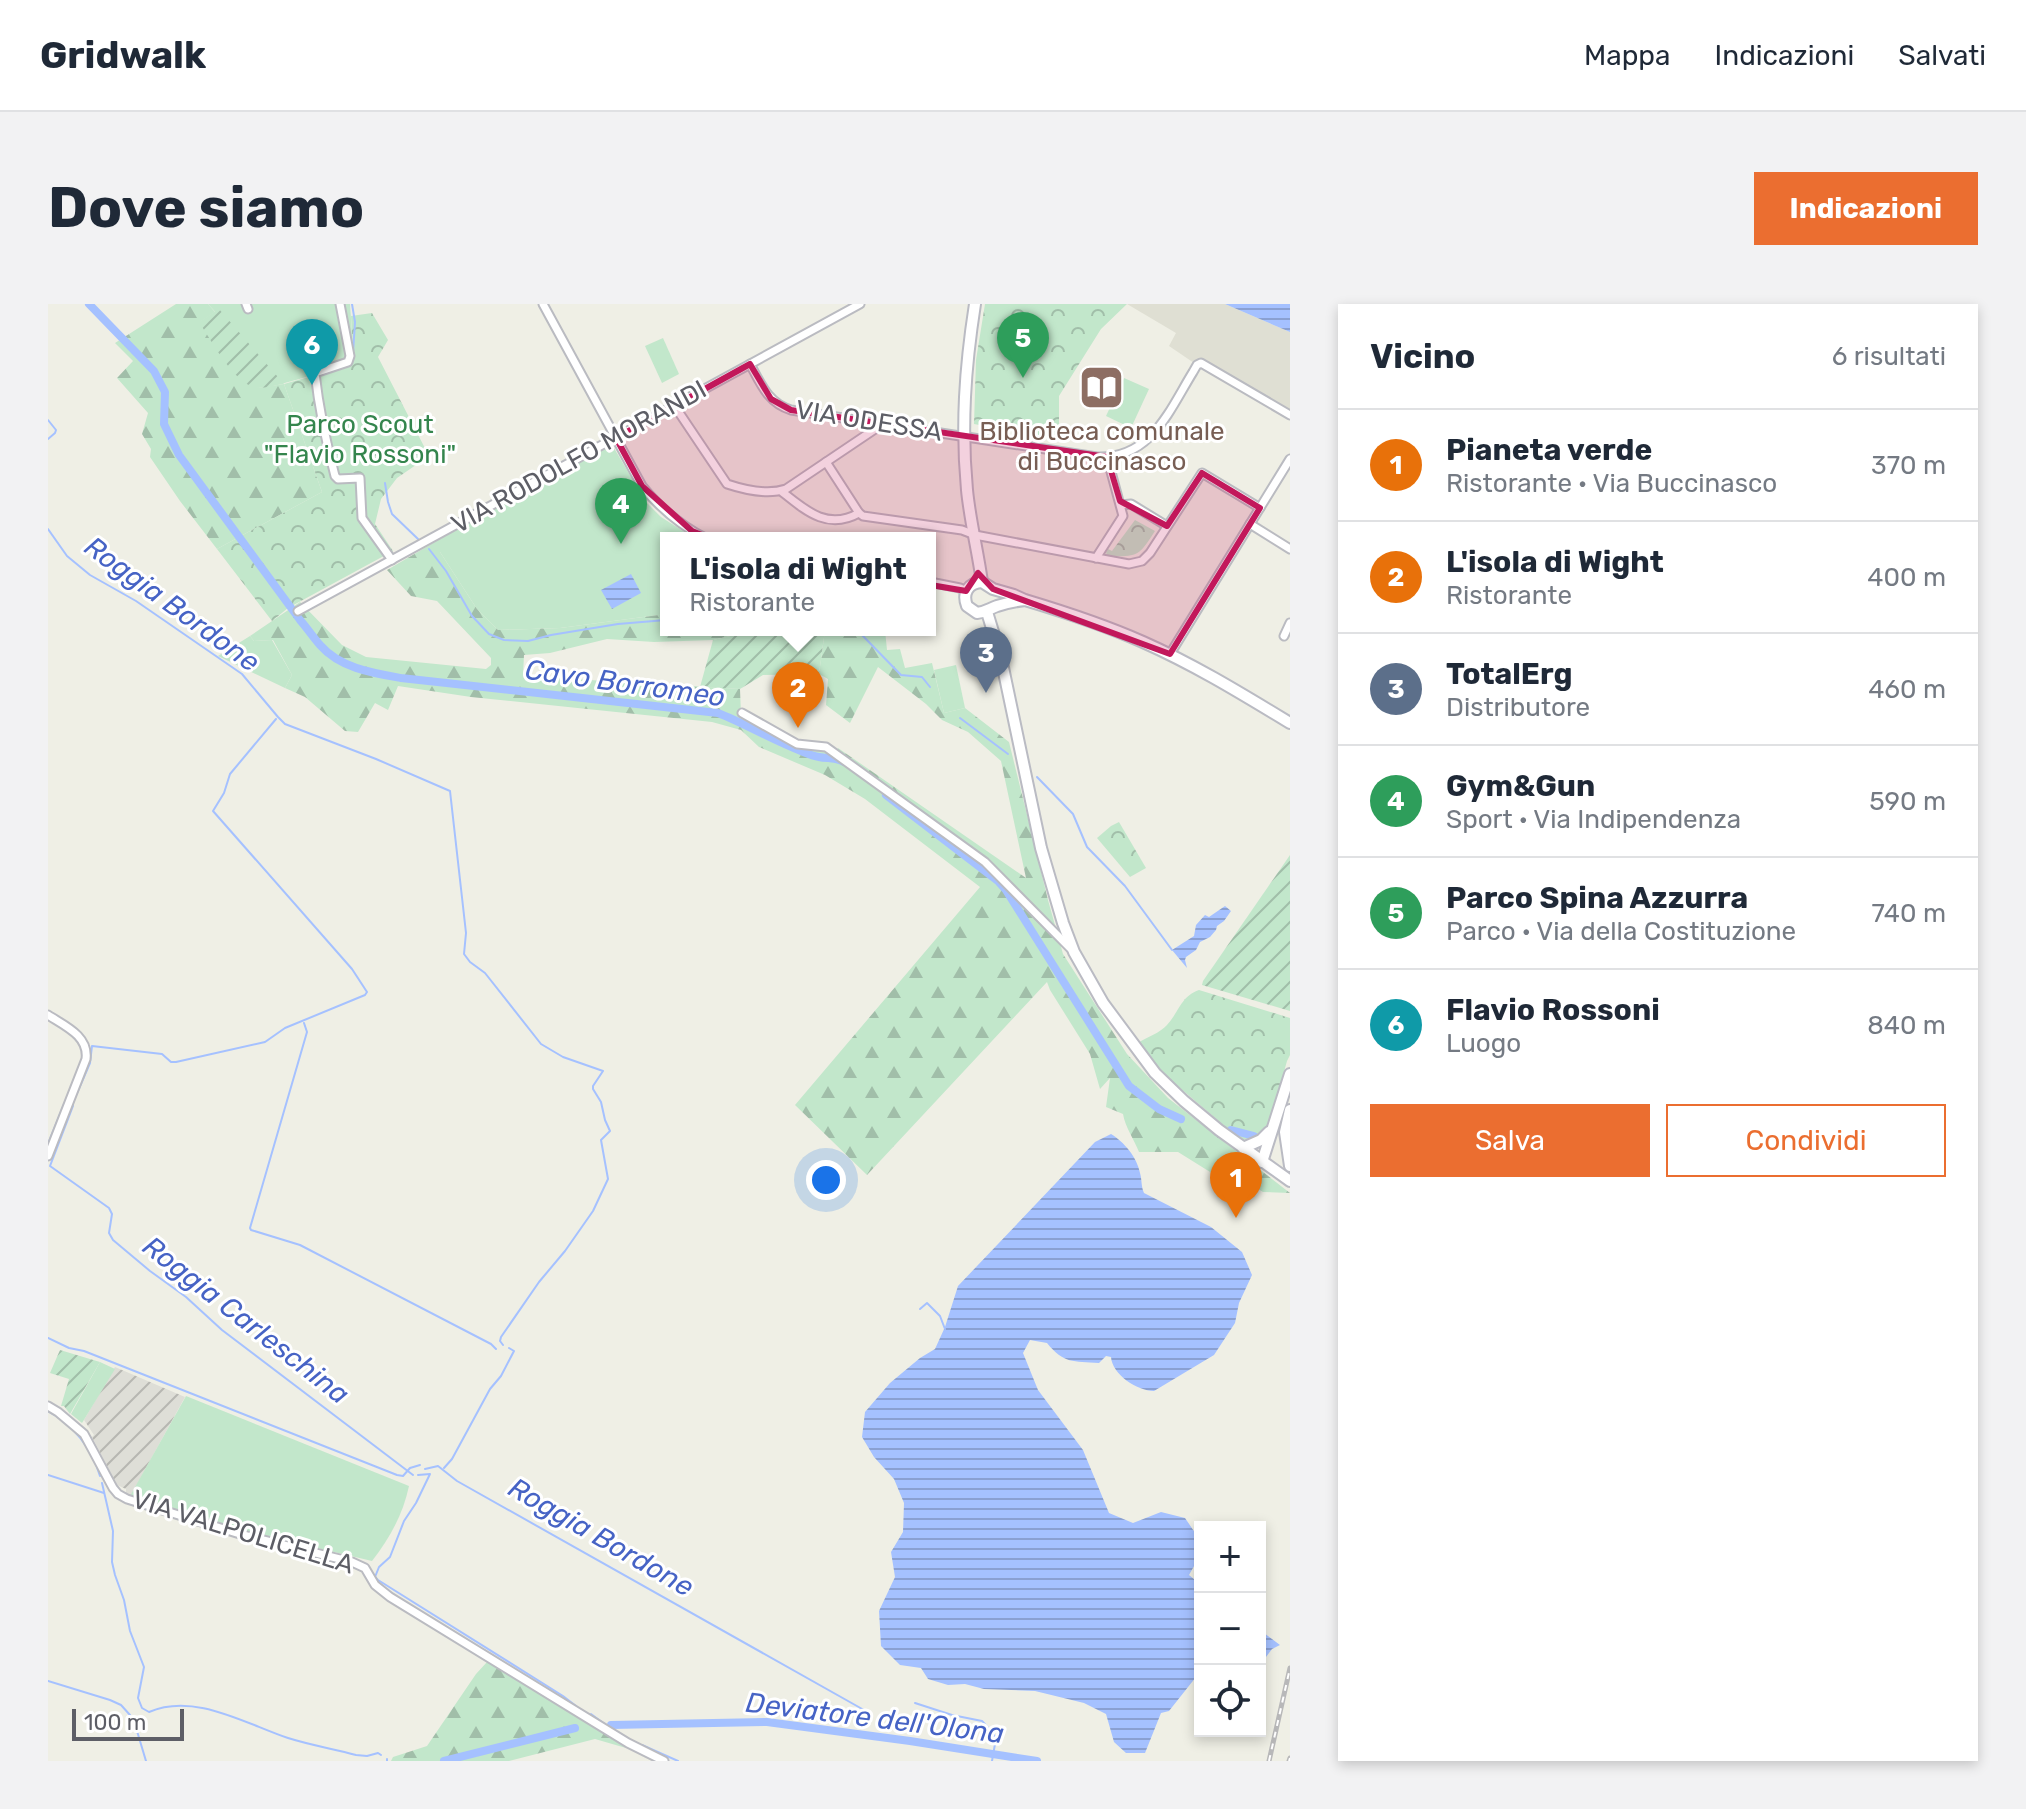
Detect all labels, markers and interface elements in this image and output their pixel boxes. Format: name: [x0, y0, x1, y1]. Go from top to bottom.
text: Gridwalk: [40, 32, 206, 78]
text: Mappa: [1584, 39, 1671, 72]
text: Indicazioni: [1715, 39, 1854, 72]
text: Salvati: [1898, 39, 1986, 72]
button: Indicazioni: [1754, 172, 1978, 245]
text: Dove siamo: [48, 175, 364, 241]
pin: 5: [997, 312, 1049, 378]
pin: 6: [286, 319, 338, 385]
text: Vicino: [1370, 336, 1475, 377]
text: 6 risultati: [1832, 341, 1946, 372]
library icon: Biblioteca comunale di Buccinasco: [1078, 364, 1126, 412]
street label: VIA RODOLFO MORANDI: [446, 374, 712, 540]
street label: VIA ODESSA: [793, 394, 945, 448]
park label: Parco Scout "Flavio Rossoni": [264, 409, 456, 470]
place label: Biblioteca comunale di Buccinasco: [979, 416, 1225, 477]
text: Pianeta verde: [1446, 432, 1652, 468]
text: 1: [1390, 450, 1402, 481]
text: 370 m: [1871, 450, 1946, 481]
text: Ristorante · Via Buccinasco: [1446, 468, 1777, 499]
pin: 4: [595, 478, 647, 544]
water label: Roggia Bordone: [78, 529, 266, 679]
popup: [660, 532, 936, 636]
text: L'isola di Wight: [1446, 544, 1664, 580]
text: L'isola di Wight: [689, 551, 907, 587]
text: 2: [1388, 562, 1404, 593]
text: 400 m: [1867, 562, 1946, 593]
text: Ristorante: [1446, 580, 1572, 611]
text: Ristorante: [689, 587, 815, 618]
pin: 3: [960, 627, 1012, 693]
water label: Cavo Borromeo: [523, 653, 727, 713]
text: TotalErg: [1446, 656, 1572, 692]
pin: 2: [772, 662, 824, 728]
text: 3: [1387, 674, 1405, 705]
text: 460 m: [1868, 674, 1946, 705]
text: Distributore: [1446, 692, 1590, 723]
text: Gym&Gun: [1446, 768, 1595, 804]
text: 4: [1387, 786, 1405, 817]
text: 590 m: [1869, 786, 1946, 817]
text: Sport · Via Indipendenza: [1446, 804, 1741, 835]
text: Parco Spina Azzurra: [1446, 880, 1748, 916]
text: 5: [1388, 898, 1404, 929]
text: 740 m: [1871, 898, 1946, 929]
text: Parco · Via della Costituzione: [1446, 916, 1796, 947]
text: Flavio Rossoni: [1446, 992, 1660, 1028]
text: 6: [1388, 1010, 1404, 1041]
text: 840 m: [1867, 1010, 1946, 1041]
text: Luogo: [1446, 1028, 1521, 1059]
button: Salva: [1370, 1104, 1650, 1177]
button: Condividi: [1666, 1104, 1946, 1177]
pin: 1: [1210, 1152, 1262, 1218]
your location: [806, 1160, 846, 1200]
water label: Roggia Carleschina: [136, 1229, 356, 1411]
water label: Roggia Bordone: [503, 1471, 700, 1604]
street label: VIA VALPOLICELLA: [128, 1484, 358, 1580]
map controls: [1194, 1521, 1266, 1737]
button: +: [1194, 1521, 1266, 1593]
button: −: [1194, 1593, 1266, 1665]
button: locate: [1194, 1665, 1266, 1737]
water label: Deviatore dell'Olona: [744, 1686, 1006, 1750]
scale bar: [72, 1705, 184, 1741]
text: 100 m: [84, 1709, 146, 1736]

